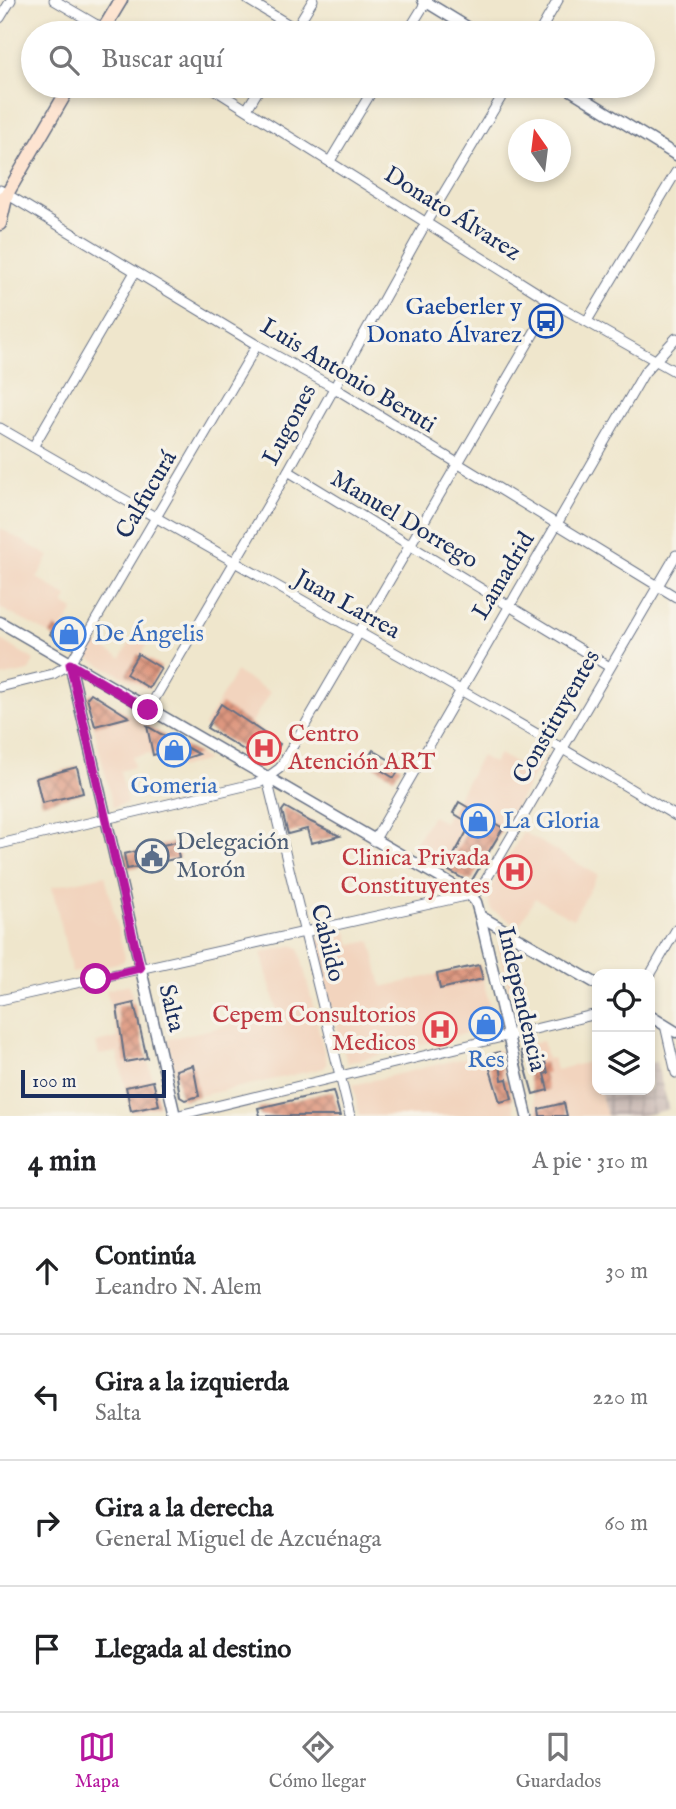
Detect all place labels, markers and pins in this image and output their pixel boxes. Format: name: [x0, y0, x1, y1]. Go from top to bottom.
place label: Gaeberler y Donato Álvarez: [366, 292, 522, 351]
bus stop icon: Gaeberler y Donato Álvarez: [527, 302, 565, 340]
shop icon: De Ángelis: [50, 615, 88, 653]
place label: De Ángelis: [94, 619, 204, 650]
place label: Centro Atención ART: [287, 719, 436, 778]
hospital icon: Centro Atención ART: [245, 729, 283, 767]
shop icon: Gomeria: [155, 731, 193, 769]
place label: Gomeria: [130, 771, 218, 802]
shop icon: La Gloria: [459, 802, 497, 840]
place label: La Gloria: [503, 806, 600, 837]
place label: Delegación Morón: [176, 827, 290, 886]
public building icon: Delegación Morón: [133, 837, 171, 875]
place label: Clinica Privada Constituyentes: [341, 843, 491, 902]
hospital icon: Clinica Privada Constituyentes: [496, 853, 534, 891]
place label: Cepem Consultorios Medicos: [212, 1000, 416, 1059]
shop icon: Res: [467, 1005, 505, 1043]
hospital icon: Cepem Consultorios Medicos: [421, 1010, 459, 1048]
place label: Res: [467, 1045, 505, 1076]

